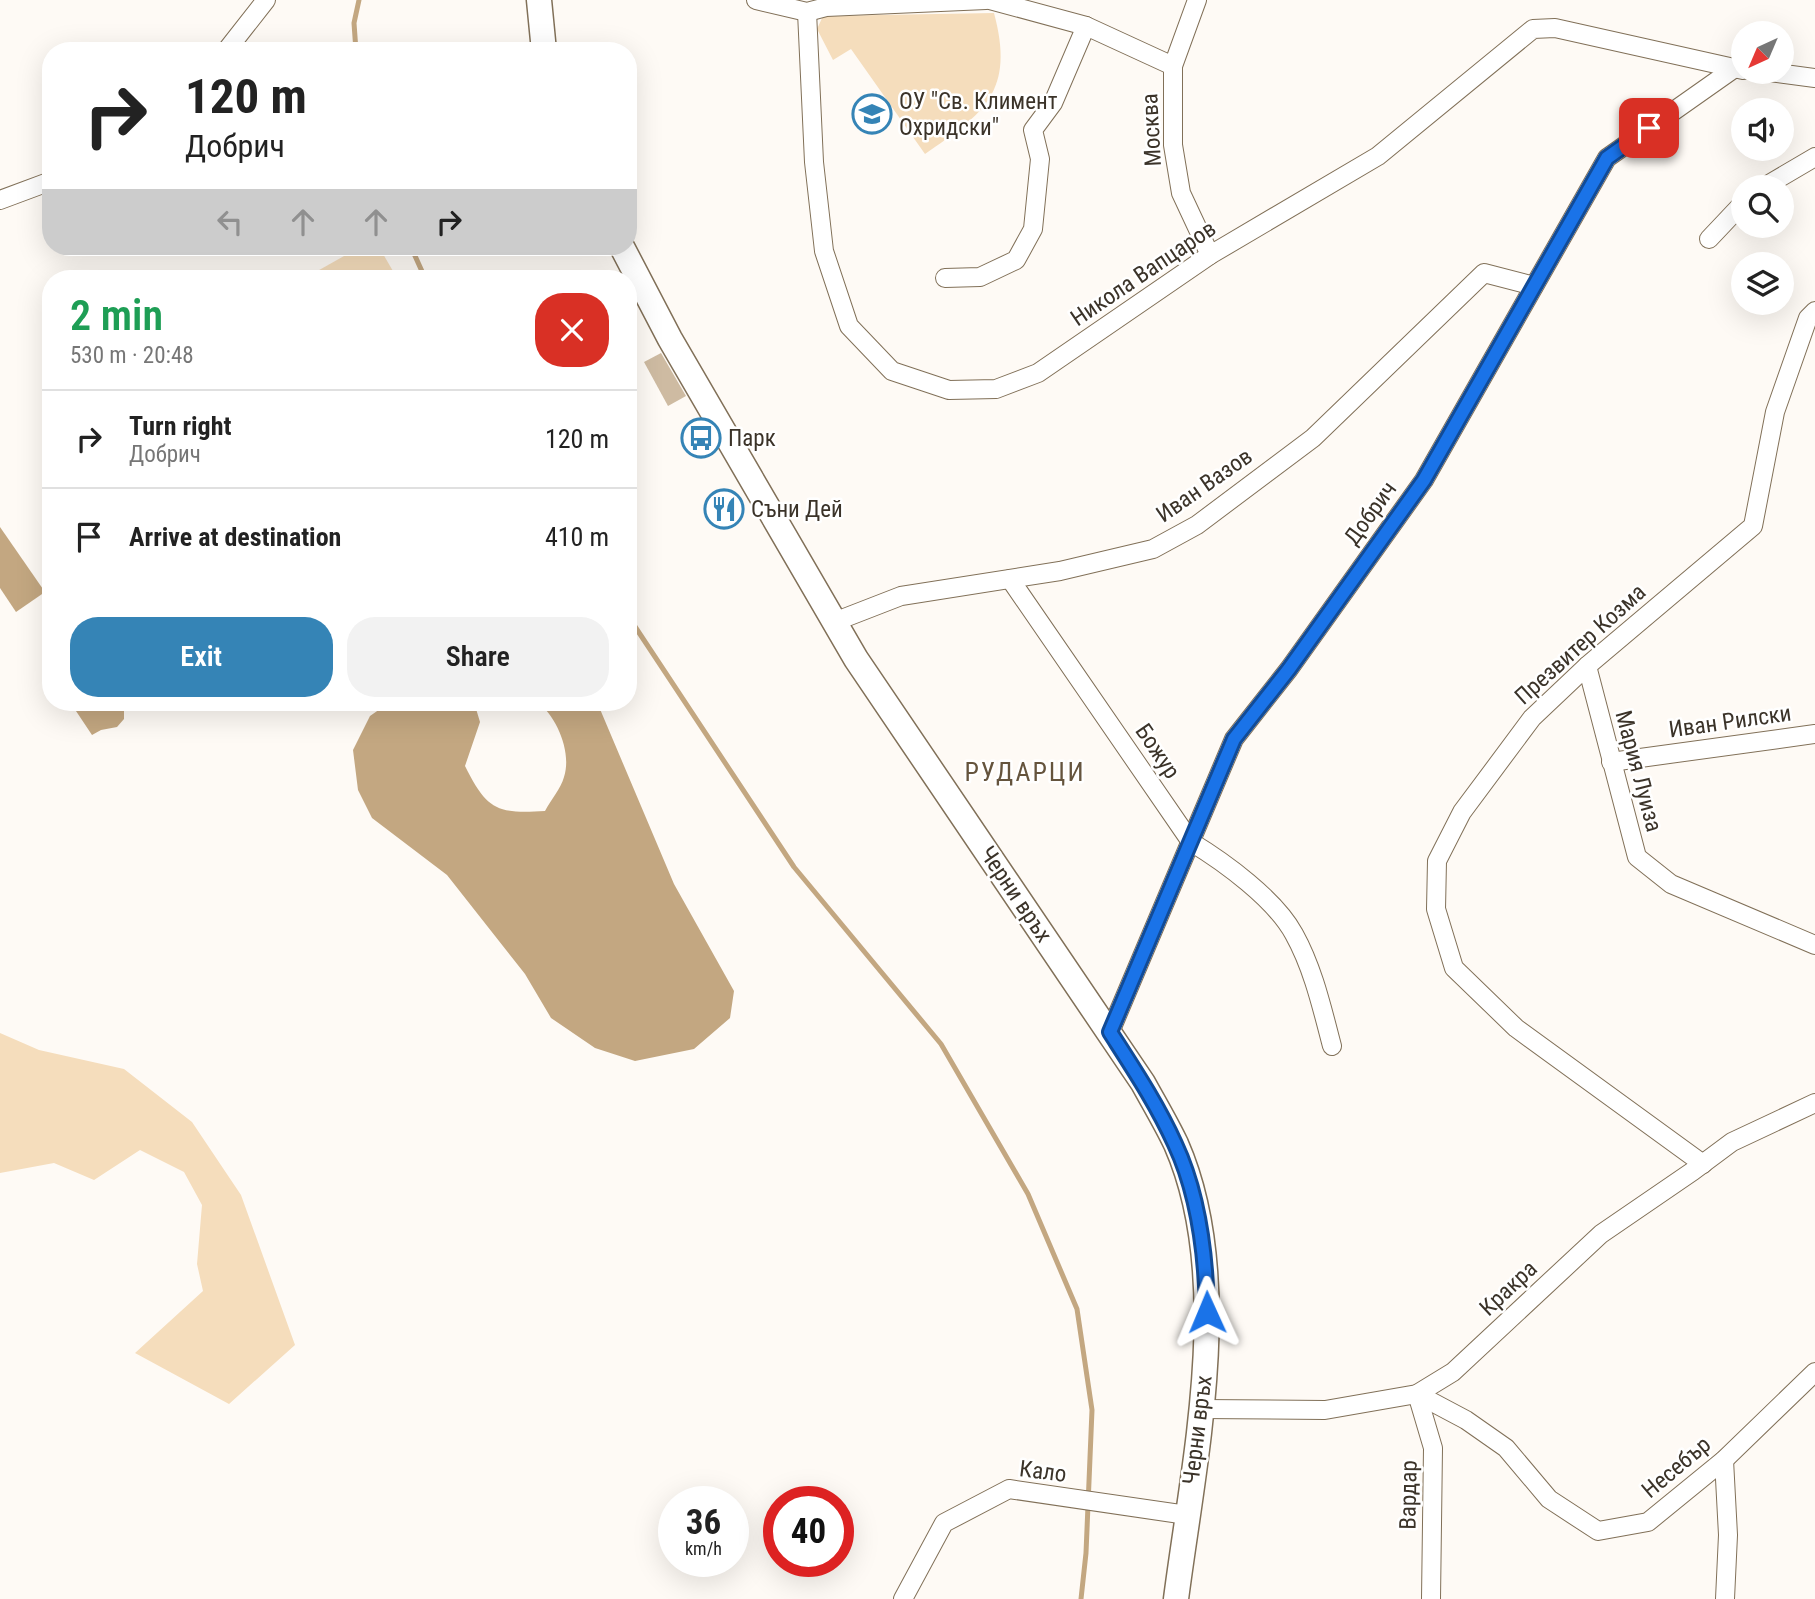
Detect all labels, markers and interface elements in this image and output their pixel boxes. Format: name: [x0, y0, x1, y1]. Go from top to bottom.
north arrow: [1731, 21, 1794, 84]
map controls: [1731, 21, 1794, 315]
text: 120 m: [185, 68, 307, 125]
icon: right: [70, 70, 161, 161]
place label: ОУ "Св. Климент Охридски": [899, 88, 1058, 141]
school or university icon: ОУ "Св. Климент Охридски": [851, 93, 893, 135]
street label: Москва: [1136, 93, 1167, 167]
pin: [1619, 98, 1679, 158]
button: sound: [1731, 98, 1794, 161]
icon: arrive: [1630, 109, 1668, 147]
text: Добрич: [185, 127, 285, 165]
button: search: [1731, 175, 1794, 238]
icon: left: [211, 203, 249, 241]
icon: ahead: [284, 203, 322, 241]
icon: ahead: [357, 203, 395, 241]
icon: right: [430, 203, 468, 241]
street label: Никола Вапцаров: [1066, 215, 1221, 332]
button: layers: [1731, 252, 1794, 315]
text: 2 min: [70, 291, 163, 340]
button: close: [535, 293, 609, 367]
text: 530 m · 20:48: [70, 342, 194, 369]
text: Turn right: [129, 411, 231, 441]
bus stop icon: Парк: [680, 417, 722, 459]
icon: right: [70, 420, 108, 458]
text: 120 m: [545, 424, 609, 454]
place label: Парк: [728, 425, 776, 452]
text: Добрич: [129, 441, 201, 468]
street label: Иван Вазов: [1151, 443, 1257, 528]
street label: Добрич: [1338, 476, 1402, 550]
restaurant icon: Съни Дей: [703, 488, 745, 530]
place label: Съни Дей: [751, 496, 843, 523]
icon: arrive: [70, 518, 108, 556]
text: Arrive at destination: [129, 522, 341, 552]
text: 410 m: [545, 522, 609, 552]
street label: Презвитер Козма: [1509, 579, 1651, 710]
button: Exit: [70, 617, 333, 697]
button: Share: [347, 617, 609, 697]
street label: Иван Рилски: [1667, 700, 1793, 743]
street label: Мария Луиза: [1609, 707, 1668, 835]
street label: Божур: [1130, 719, 1186, 784]
district label: РУДАРЦИ: [964, 757, 1086, 787]
street label: Черни връх: [974, 841, 1058, 947]
street label: Кракра: [1474, 1255, 1543, 1322]
position arrow: [1170, 1275, 1244, 1349]
street label: Черни връх: [1177, 1374, 1218, 1486]
street label: Несебър: [1636, 1431, 1716, 1504]
street label: Кало: [1018, 1455, 1068, 1488]
street label: Вардар: [1394, 1460, 1423, 1530]
speed limit sign: 40: [763, 1486, 854, 1577]
text: 36: [686, 1502, 721, 1543]
text: km/h: [685, 1538, 722, 1559]

